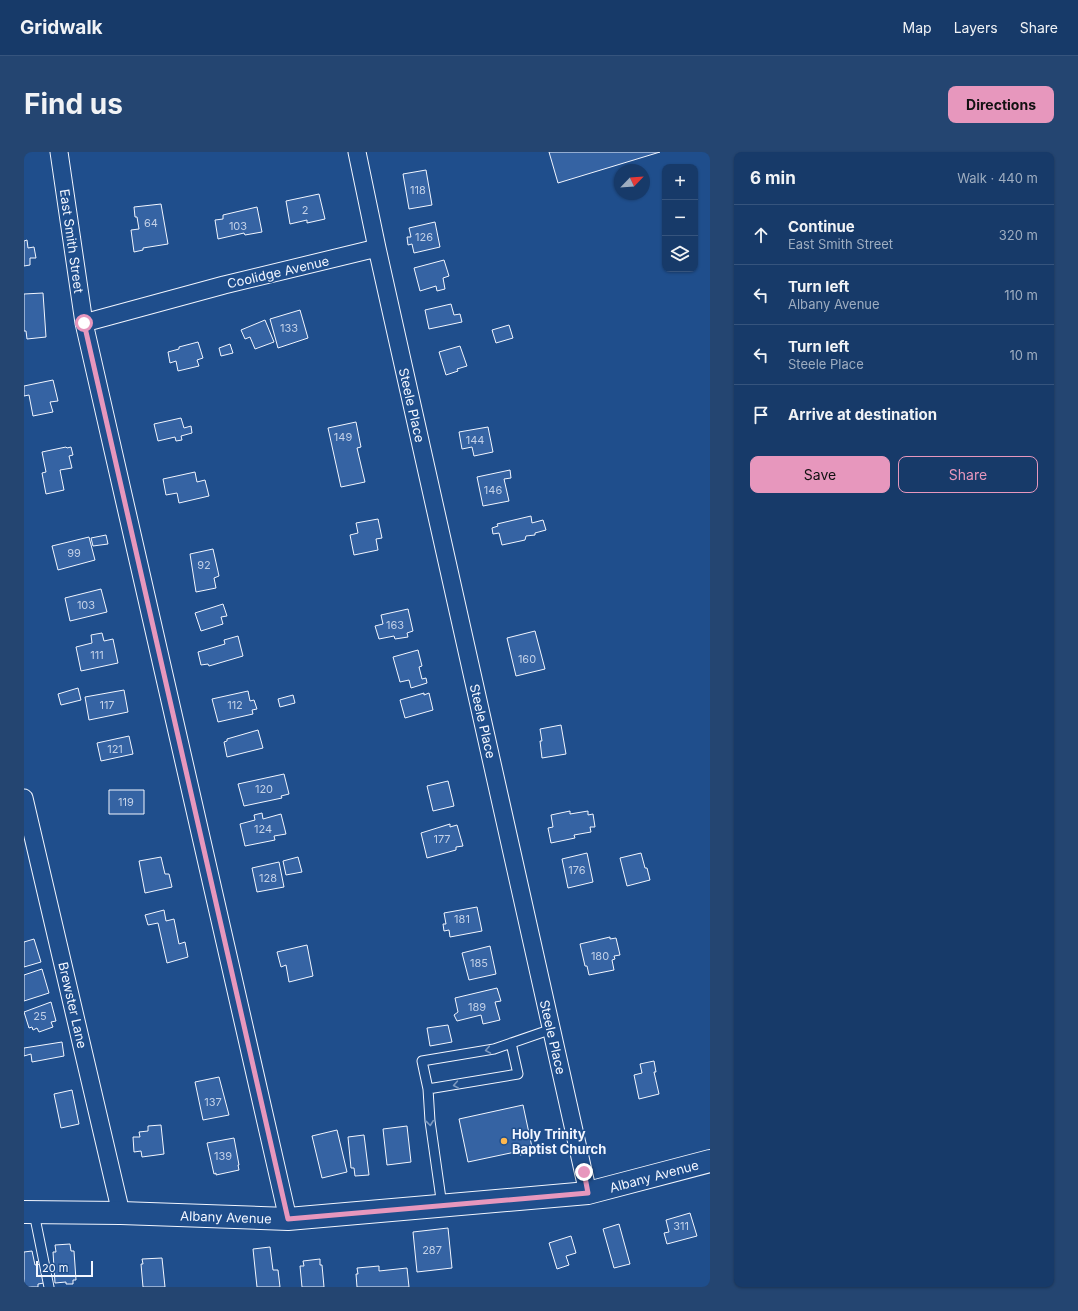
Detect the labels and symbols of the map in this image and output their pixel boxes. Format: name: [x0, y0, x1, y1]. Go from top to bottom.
north arrow: [614, 164, 650, 200]
house number: 118: [410, 183, 426, 197]
street label: East Smith Street: [57, 188, 87, 294]
house number: 2: [302, 203, 308, 217]
house number: 64: [144, 216, 158, 230]
house number: 103: [229, 219, 247, 233]
house number: 126: [415, 230, 433, 244]
street label: Coolidge Avenue: [225, 252, 331, 292]
route start: [75, 314, 93, 332]
house number: 133: [280, 321, 298, 335]
street label: Steele Place: [396, 366, 428, 444]
house number: 149: [334, 430, 352, 444]
house number: 144: [466, 433, 484, 447]
house number: 146: [484, 483, 502, 497]
house number: 99: [67, 546, 81, 560]
house number: 92: [197, 558, 211, 572]
house number: 103: [77, 598, 95, 612]
house number: 163: [386, 618, 404, 632]
house number: 111: [90, 648, 104, 662]
house number: 160: [518, 652, 536, 666]
street label: Steele Place: [467, 682, 499, 760]
house number: 117: [99, 698, 115, 712]
house number: 112: [227, 698, 243, 712]
house number: 121: [107, 742, 123, 756]
house number: 120: [255, 782, 273, 796]
house number: 119: [118, 795, 134, 809]
house number: 124: [254, 822, 272, 836]
house number: 177: [433, 832, 451, 846]
house number: 176: [568, 863, 586, 877]
house number: 128: [259, 871, 277, 885]
house number: 181: [454, 912, 470, 926]
house number: 180: [591, 949, 609, 963]
house number: 185: [470, 956, 488, 970]
street label: Brewster Lane: [55, 960, 91, 1050]
street label: Steele Place: [537, 998, 569, 1076]
house number: 189: [468, 1000, 486, 1014]
house number: 25: [33, 1009, 47, 1023]
one-way arrow: [485, 1045, 491, 1054]
one-way arrow: [453, 1080, 459, 1089]
house number: 137: [204, 1095, 222, 1109]
one-way arrow: [425, 1120, 434, 1126]
place label: Holy Trinity Baptist Church: [512, 1126, 606, 1157]
marker: Holy Trinity Baptist Church: [499, 1136, 509, 1146]
house number: 139: [214, 1149, 232, 1163]
street label: Albany Avenue: [608, 1156, 700, 1196]
route end: [575, 1163, 593, 1181]
street label: Albany Avenue: [180, 1207, 272, 1227]
house number: 311: [673, 1219, 689, 1233]
house number: 287: [422, 1243, 442, 1257]
scale bar: [36, 1259, 93, 1278]

